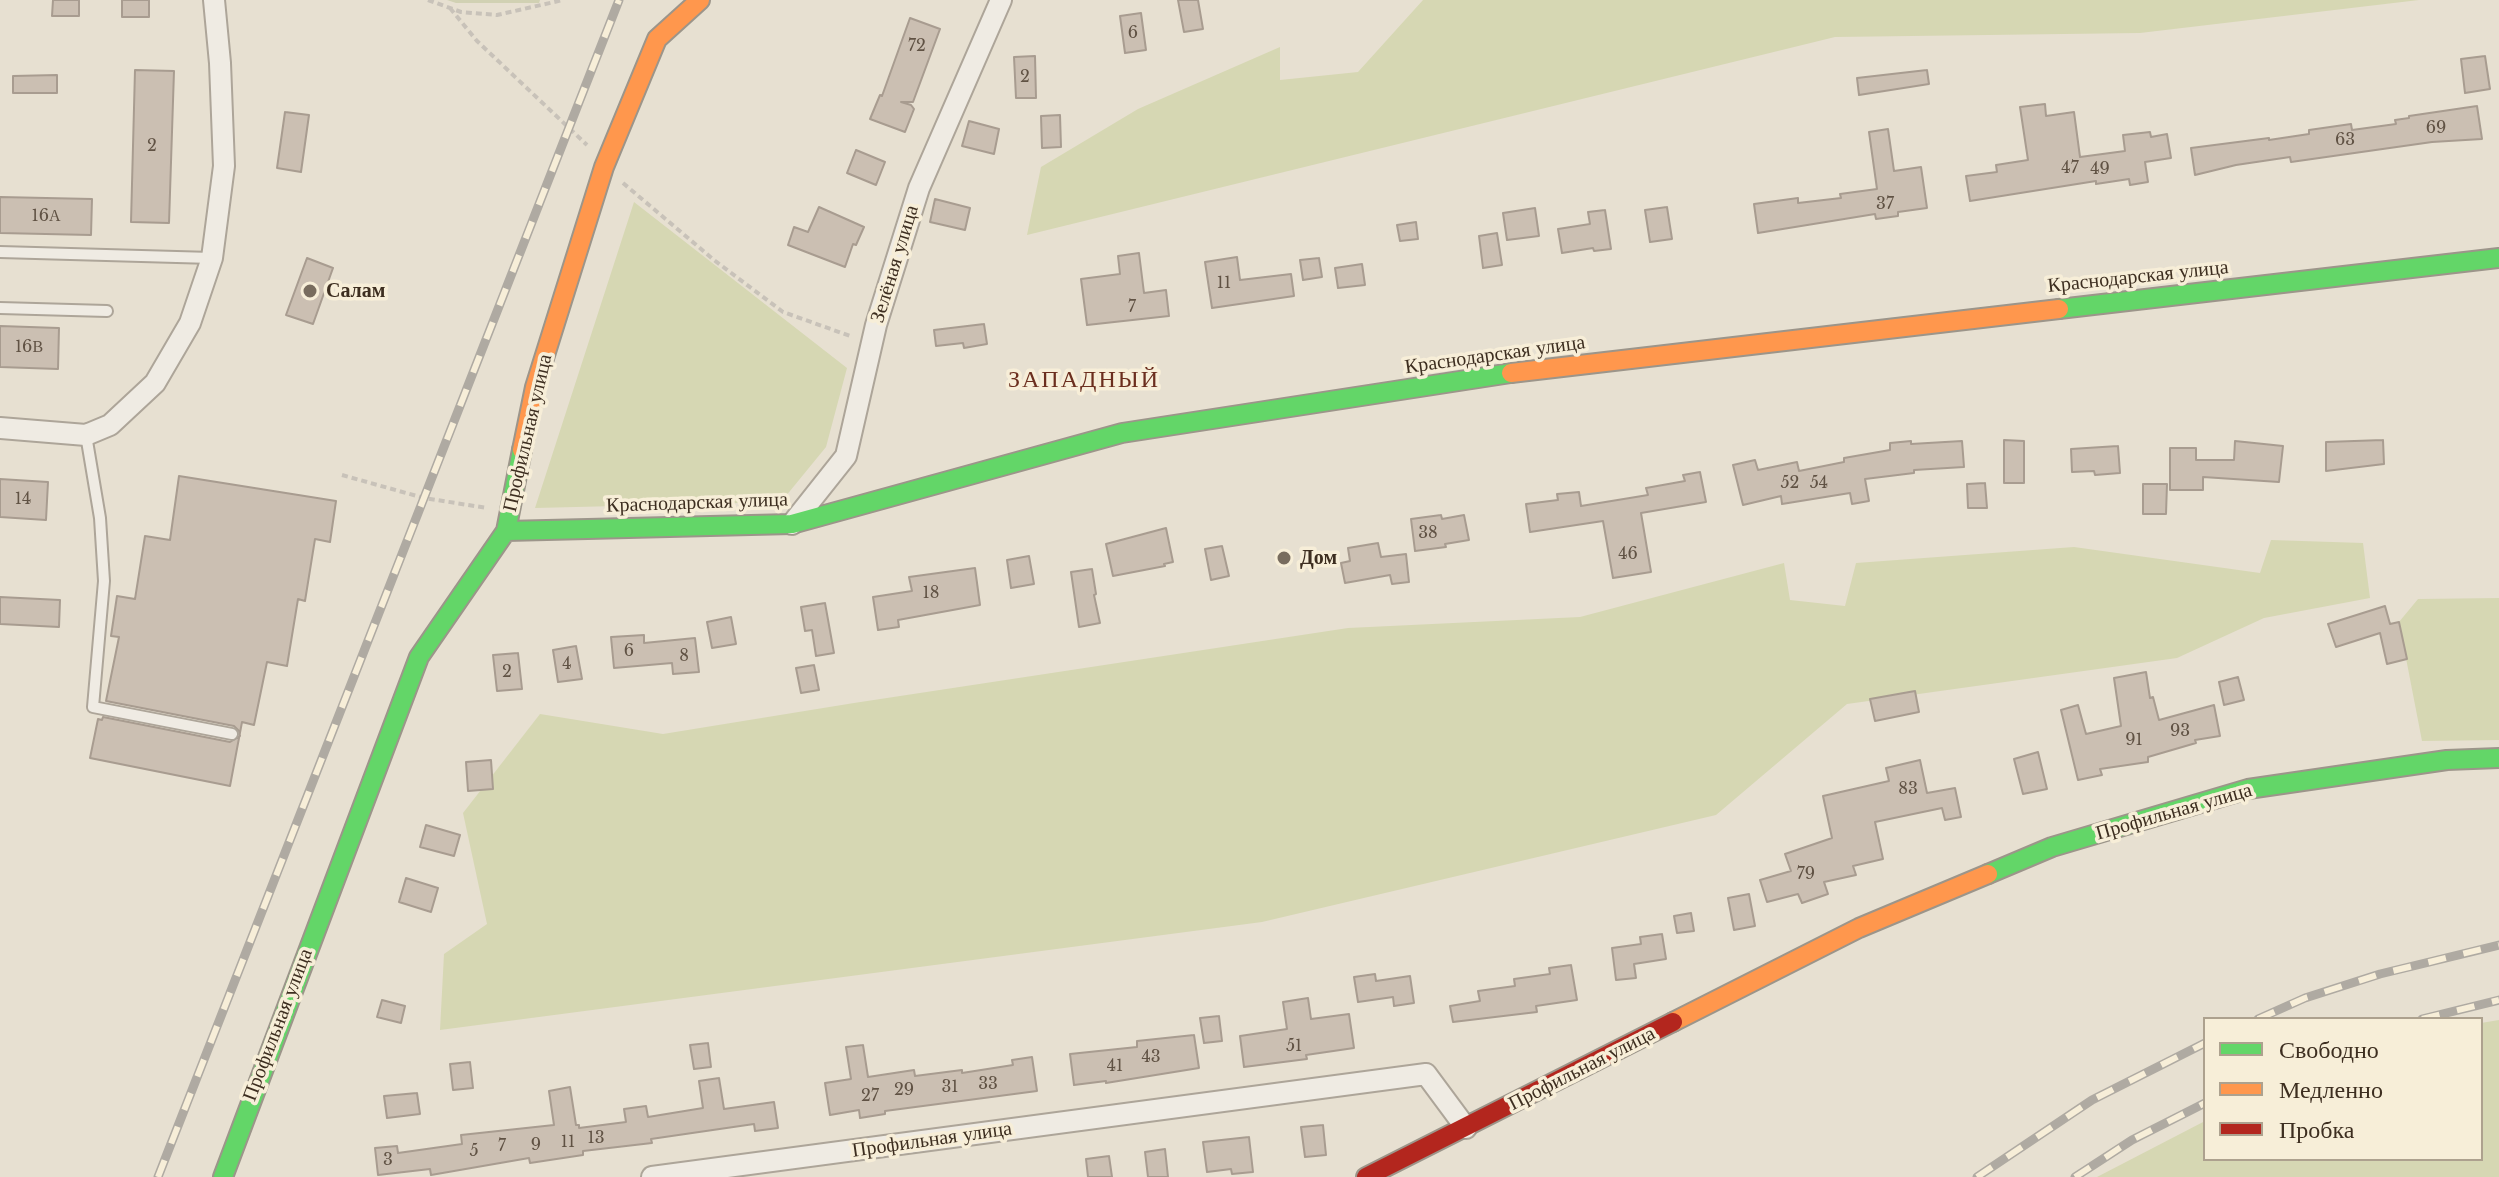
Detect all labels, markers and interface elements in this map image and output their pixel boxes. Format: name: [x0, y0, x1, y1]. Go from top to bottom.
house number: 6: [1128, 23, 1138, 43]
house number: 72: [908, 36, 926, 56]
house number: 2: [1020, 67, 1030, 87]
house number: 69: [2426, 118, 2446, 138]
house number: 63: [2335, 130, 2355, 150]
house number: 2: [147, 136, 157, 156]
house number: 47: [2061, 158, 2079, 178]
house number: 49: [2090, 159, 2110, 179]
house number: 37: [1876, 194, 1894, 214]
street label: Зелёная улица: [866, 202, 924, 326]
house number: 16А: [32, 206, 60, 226]
street label: Краснодарская улица: [2046, 256, 2230, 298]
house number: 11: [1217, 273, 1231, 293]
place label: Салам: [326, 279, 385, 303]
marker: Салам: [301, 282, 319, 300]
house number: 7: [1128, 297, 1136, 317]
street label: Краснодарская улица: [1403, 330, 1587, 380]
house number: 16В: [15, 337, 43, 357]
street label: Профильная улица: [498, 352, 558, 514]
district label: ЗАПАДНЫЙ: [1008, 366, 1160, 394]
house number: 52: [1781, 473, 1799, 493]
house number: 54: [1810, 473, 1828, 493]
street label: Краснодарская улица: [606, 488, 788, 518]
house number: 14: [15, 489, 31, 509]
house number: 38: [1418, 523, 1438, 543]
house number: 46: [1618, 544, 1638, 564]
place label: Дом: [1300, 546, 1337, 570]
marker: Дом: [1275, 549, 1293, 567]
house number: 18: [923, 583, 939, 603]
house number: 6: [624, 641, 634, 661]
house number: 8: [679, 646, 689, 666]
house number: 4: [562, 654, 572, 674]
house number: 2: [502, 662, 512, 682]
house number: 93: [2170, 721, 2190, 741]
house number: 91: [2125, 730, 2143, 750]
street label: Профильная улица: [2093, 778, 2255, 846]
house number: 83: [1898, 779, 1918, 799]
house number: 79: [1797, 864, 1815, 884]
street label: Профильная улица: [238, 945, 318, 1105]
legend: [2203, 1017, 2483, 1161]
street label: Профильная улица: [1505, 1022, 1659, 1116]
text: Свободно: [2279, 1035, 2379, 1064]
house number: 51: [1286, 1036, 1302, 1056]
house number: 43: [1141, 1047, 1161, 1067]
house number: 41: [1107, 1056, 1123, 1076]
house number: 33: [978, 1074, 998, 1094]
text: Медленно: [2279, 1075, 2383, 1104]
house number: 31: [942, 1077, 958, 1097]
house number: 29: [894, 1080, 914, 1100]
house number: 27: [861, 1086, 879, 1106]
text: Пробка: [2279, 1115, 2355, 1144]
street label: Профильная улица: [851, 1117, 1013, 1163]
house number: 13: [588, 1128, 604, 1148]
house number: 11: [561, 1132, 575, 1152]
house number: 9: [531, 1135, 541, 1155]
house number: 7: [498, 1136, 506, 1156]
house number: 5: [469, 1141, 479, 1161]
house number: 3: [383, 1150, 393, 1170]

